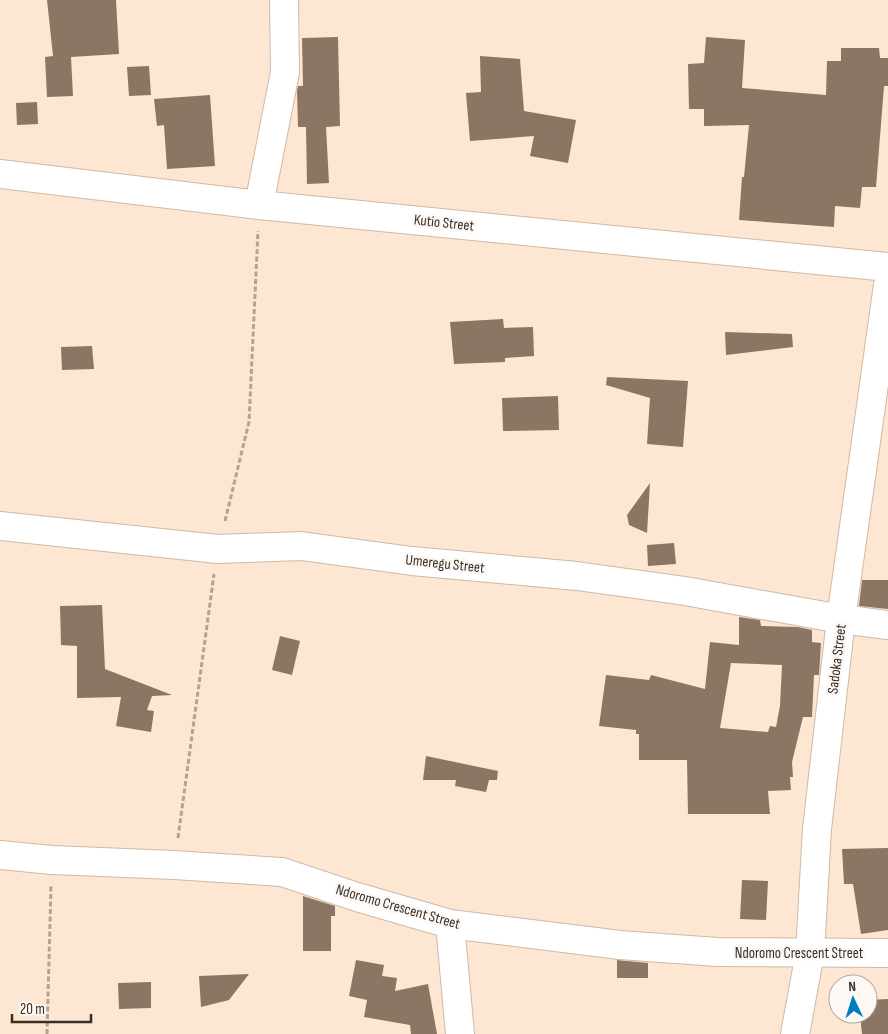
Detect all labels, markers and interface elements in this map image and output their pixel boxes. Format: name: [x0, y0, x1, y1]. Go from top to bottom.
street label: Kutio Street: [413, 210, 475, 236]
street label: Umeregu Street: [404, 550, 486, 578]
street label: Sadoka Street: [823, 623, 851, 695]
street label: Ndoromo Crescent Street: [334, 880, 463, 934]
street label: Ndoromo Crescent Street: [735, 944, 864, 963]
north arrow: [828, 974, 878, 1024]
text: N: [848, 978, 856, 995]
scale bar: [12, 992, 91, 1024]
text: 20 m: [20, 1000, 45, 1019]

